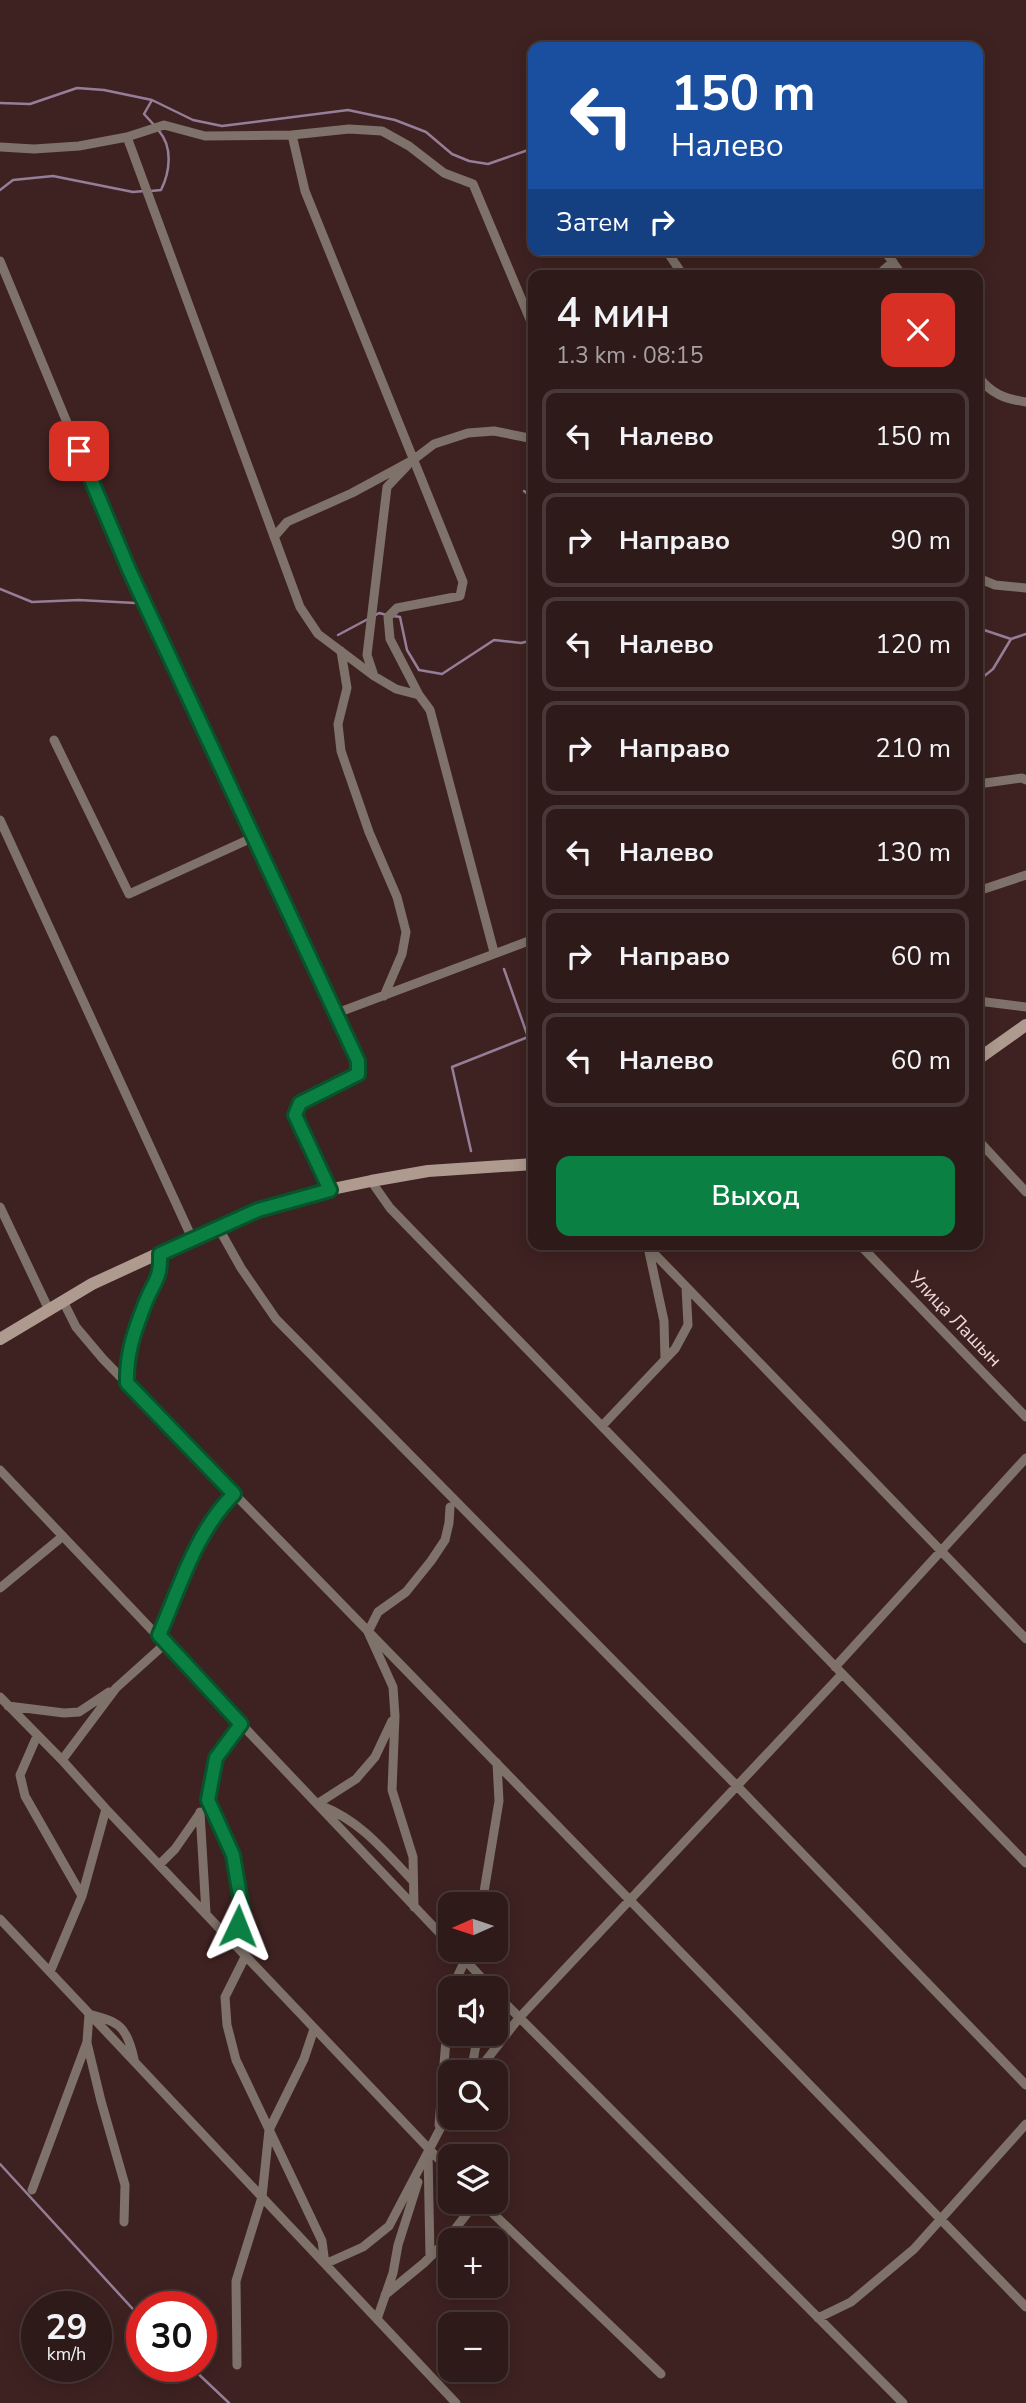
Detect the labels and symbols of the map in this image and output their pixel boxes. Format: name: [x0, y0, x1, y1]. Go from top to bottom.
pin: [49, 421, 109, 481]
street label: Улица Лашын: [902, 1265, 1007, 1373]
position arrow: [201, 1889, 275, 1963]
north arrow: [438, 1892, 508, 1962]
speed limit sign: 30: [126, 2291, 217, 2382]

